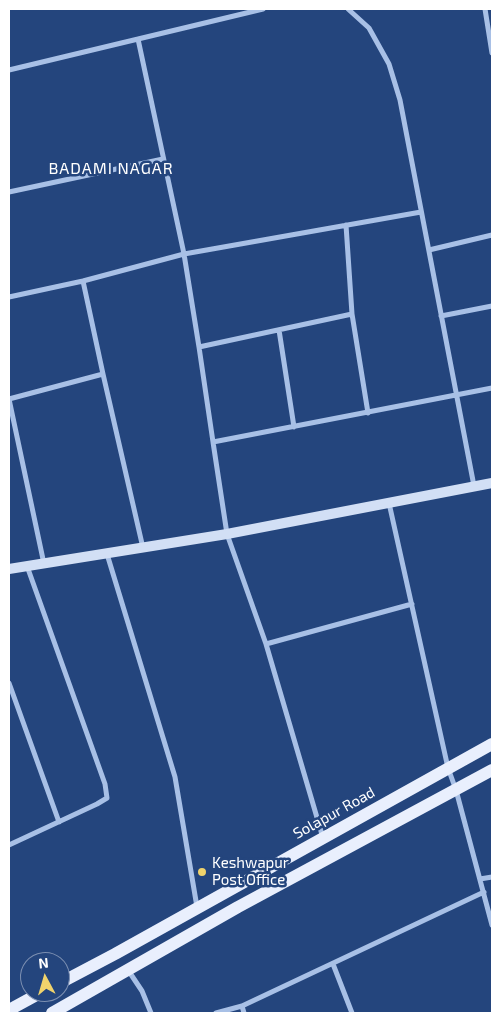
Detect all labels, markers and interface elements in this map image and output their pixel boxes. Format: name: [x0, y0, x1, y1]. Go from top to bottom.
district label: BADAMI NAGAR: [47, 159, 175, 179]
street label: Solapur Road: [290, 783, 378, 843]
place label: Keshwapur Post Office: [212, 854, 289, 889]
marker: Keshwapur Post Office: [196, 866, 208, 878]
north arrow: [20, 952, 70, 1002]
text: N: [38, 954, 49, 972]

